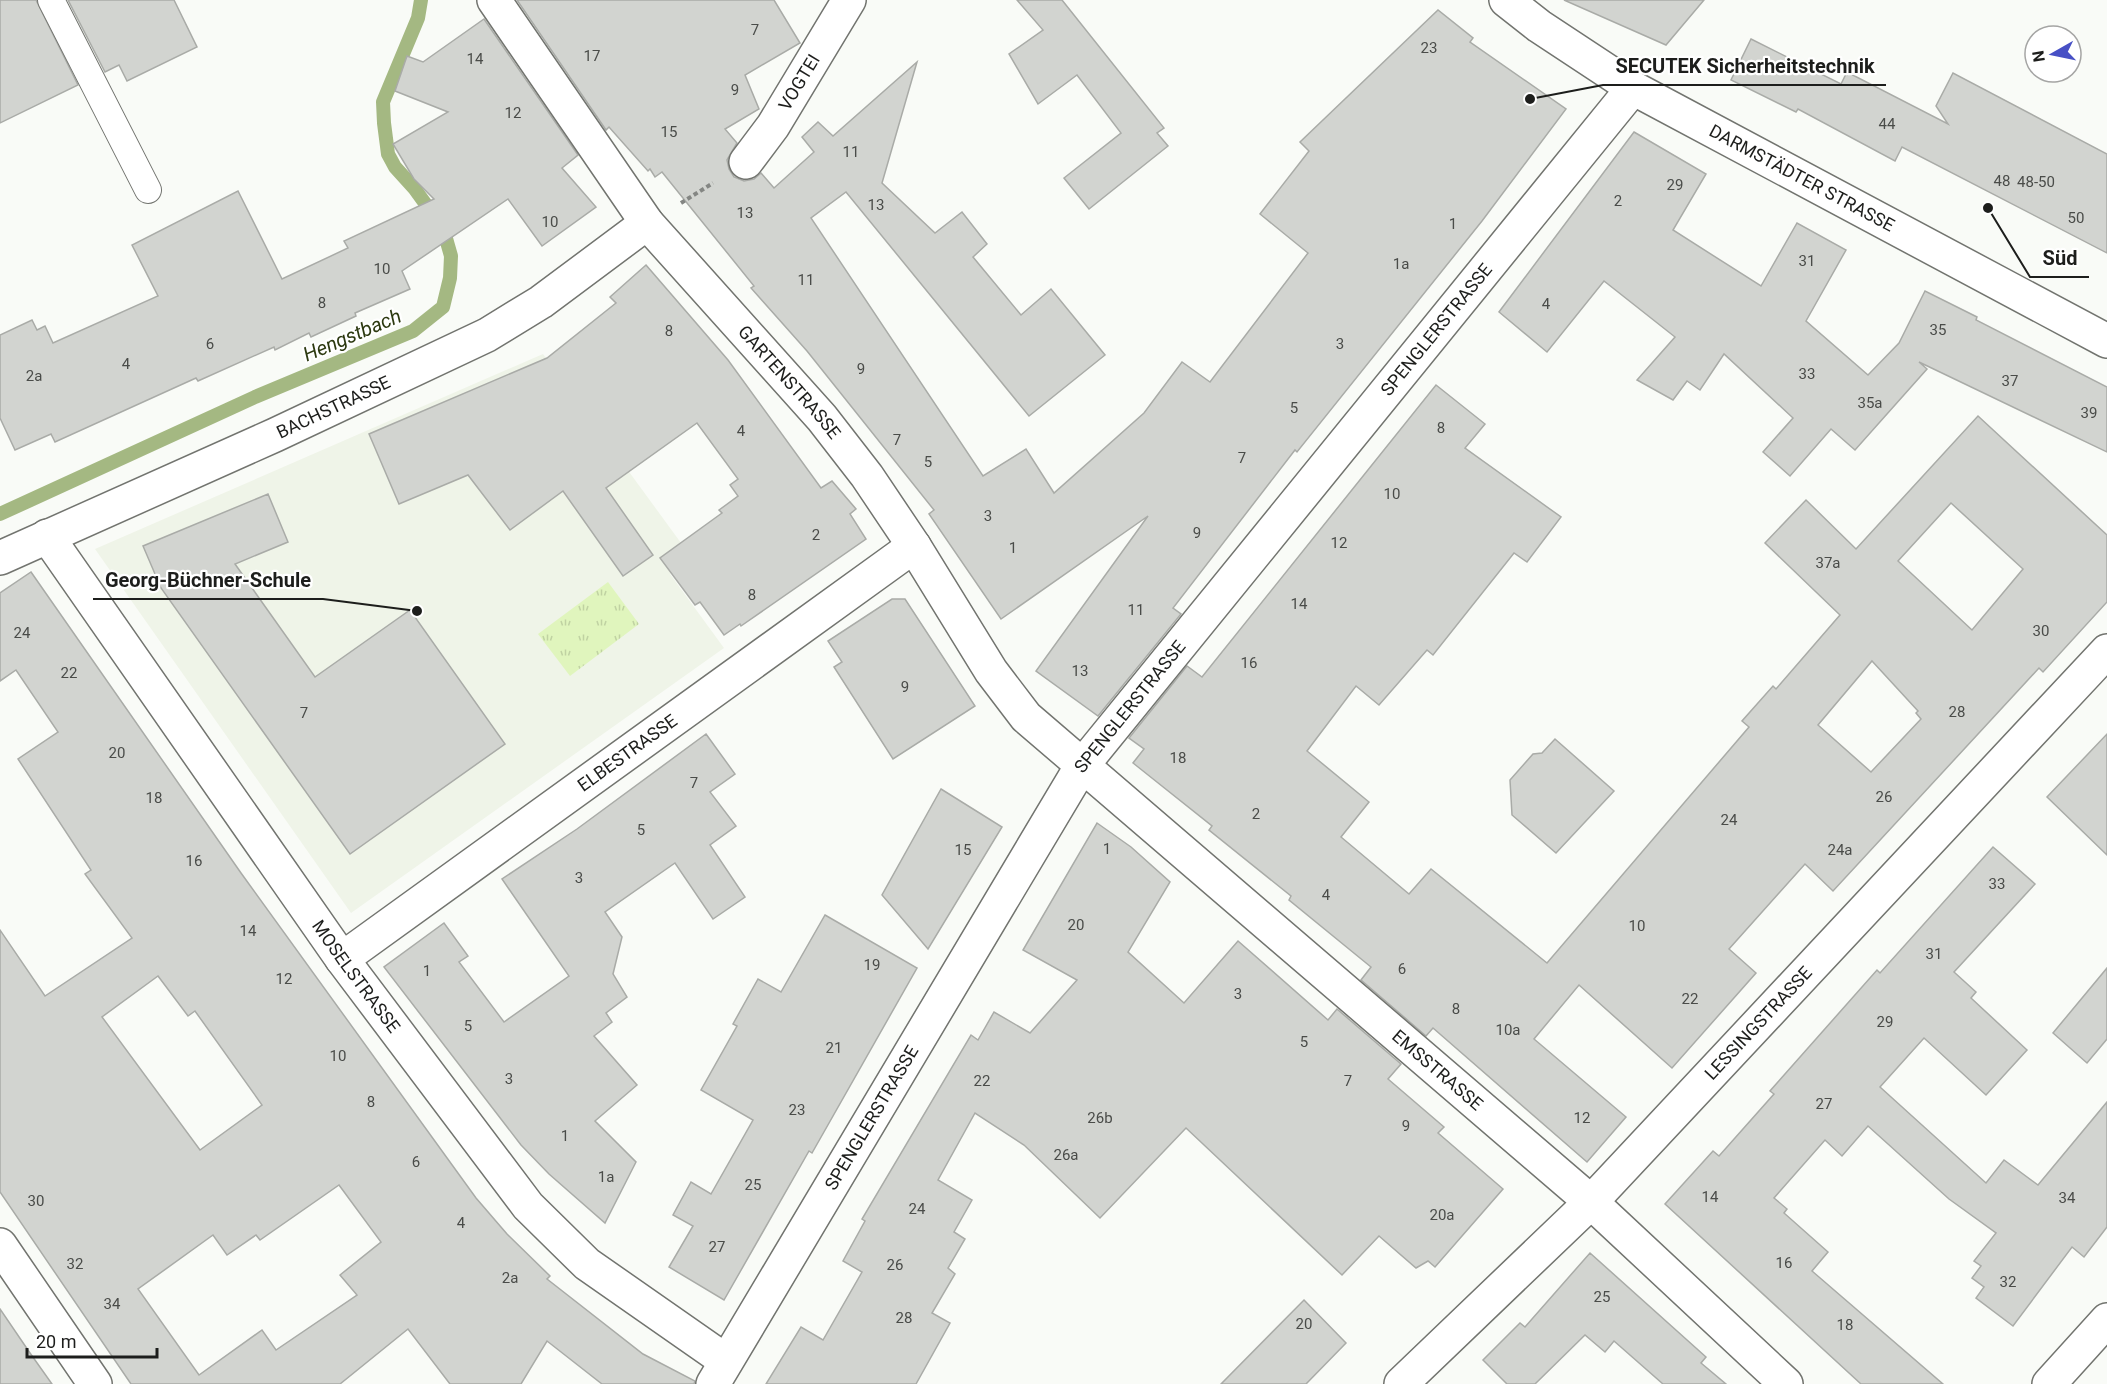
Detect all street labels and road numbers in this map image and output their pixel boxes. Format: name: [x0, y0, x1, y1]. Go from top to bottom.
street label: VOGTEI: [774, 50, 824, 114]
street label: DARMSTÄDTER STRASSE: [1706, 120, 1898, 236]
street label: SPENGLERSTRASSE: [1376, 259, 1496, 400]
street label: GARTENSTRASSE: [734, 321, 845, 443]
street label: BACHSTRASSE: [273, 371, 394, 443]
street label: SPENGLERSTRASSE: [1070, 636, 1190, 777]
street label: ELBESTRASSE: [573, 710, 681, 795]
street label: MOSELSTRASSE: [308, 916, 405, 1037]
street label: LESSINGSTRASSE: [1700, 962, 1816, 1084]
street label: EMSSTRASSE: [1388, 1025, 1487, 1114]
street label: SPENGLERSTRASSE: [820, 1042, 922, 1193]

